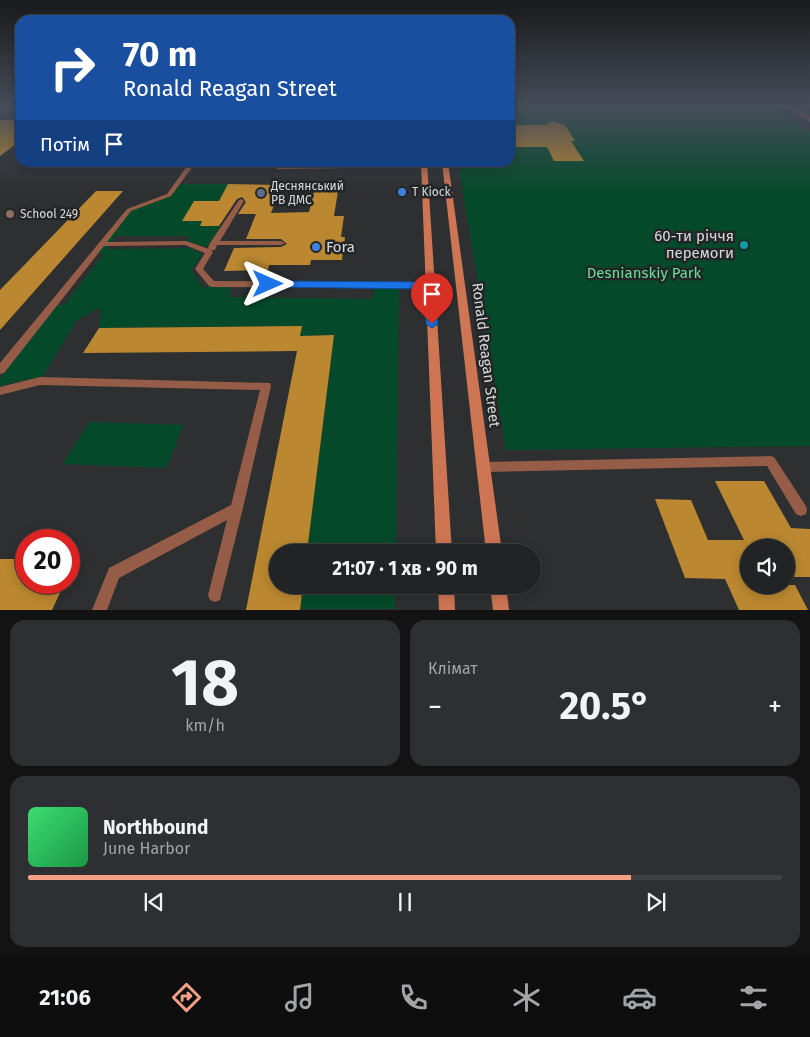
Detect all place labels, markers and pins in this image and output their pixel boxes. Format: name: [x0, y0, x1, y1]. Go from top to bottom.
place label: Деснянський РВ ДМС: [270, 179, 344, 207]
place label: T Kiock: [412, 185, 452, 199]
marker: T Kiock: [396, 186, 408, 198]
marker: Деснянський РВ ДМС: [255, 187, 267, 199]
place label: School 249: [20, 207, 78, 221]
marker: School 249: [4, 208, 16, 220]
place label: 60-ти річчя перемоги: [654, 227, 734, 262]
place label: Fora: [326, 238, 355, 256]
marker: 60-ти річчя перемоги: [738, 239, 750, 251]
marker: Fora: [310, 241, 322, 253]
pin: [411, 273, 453, 324]

